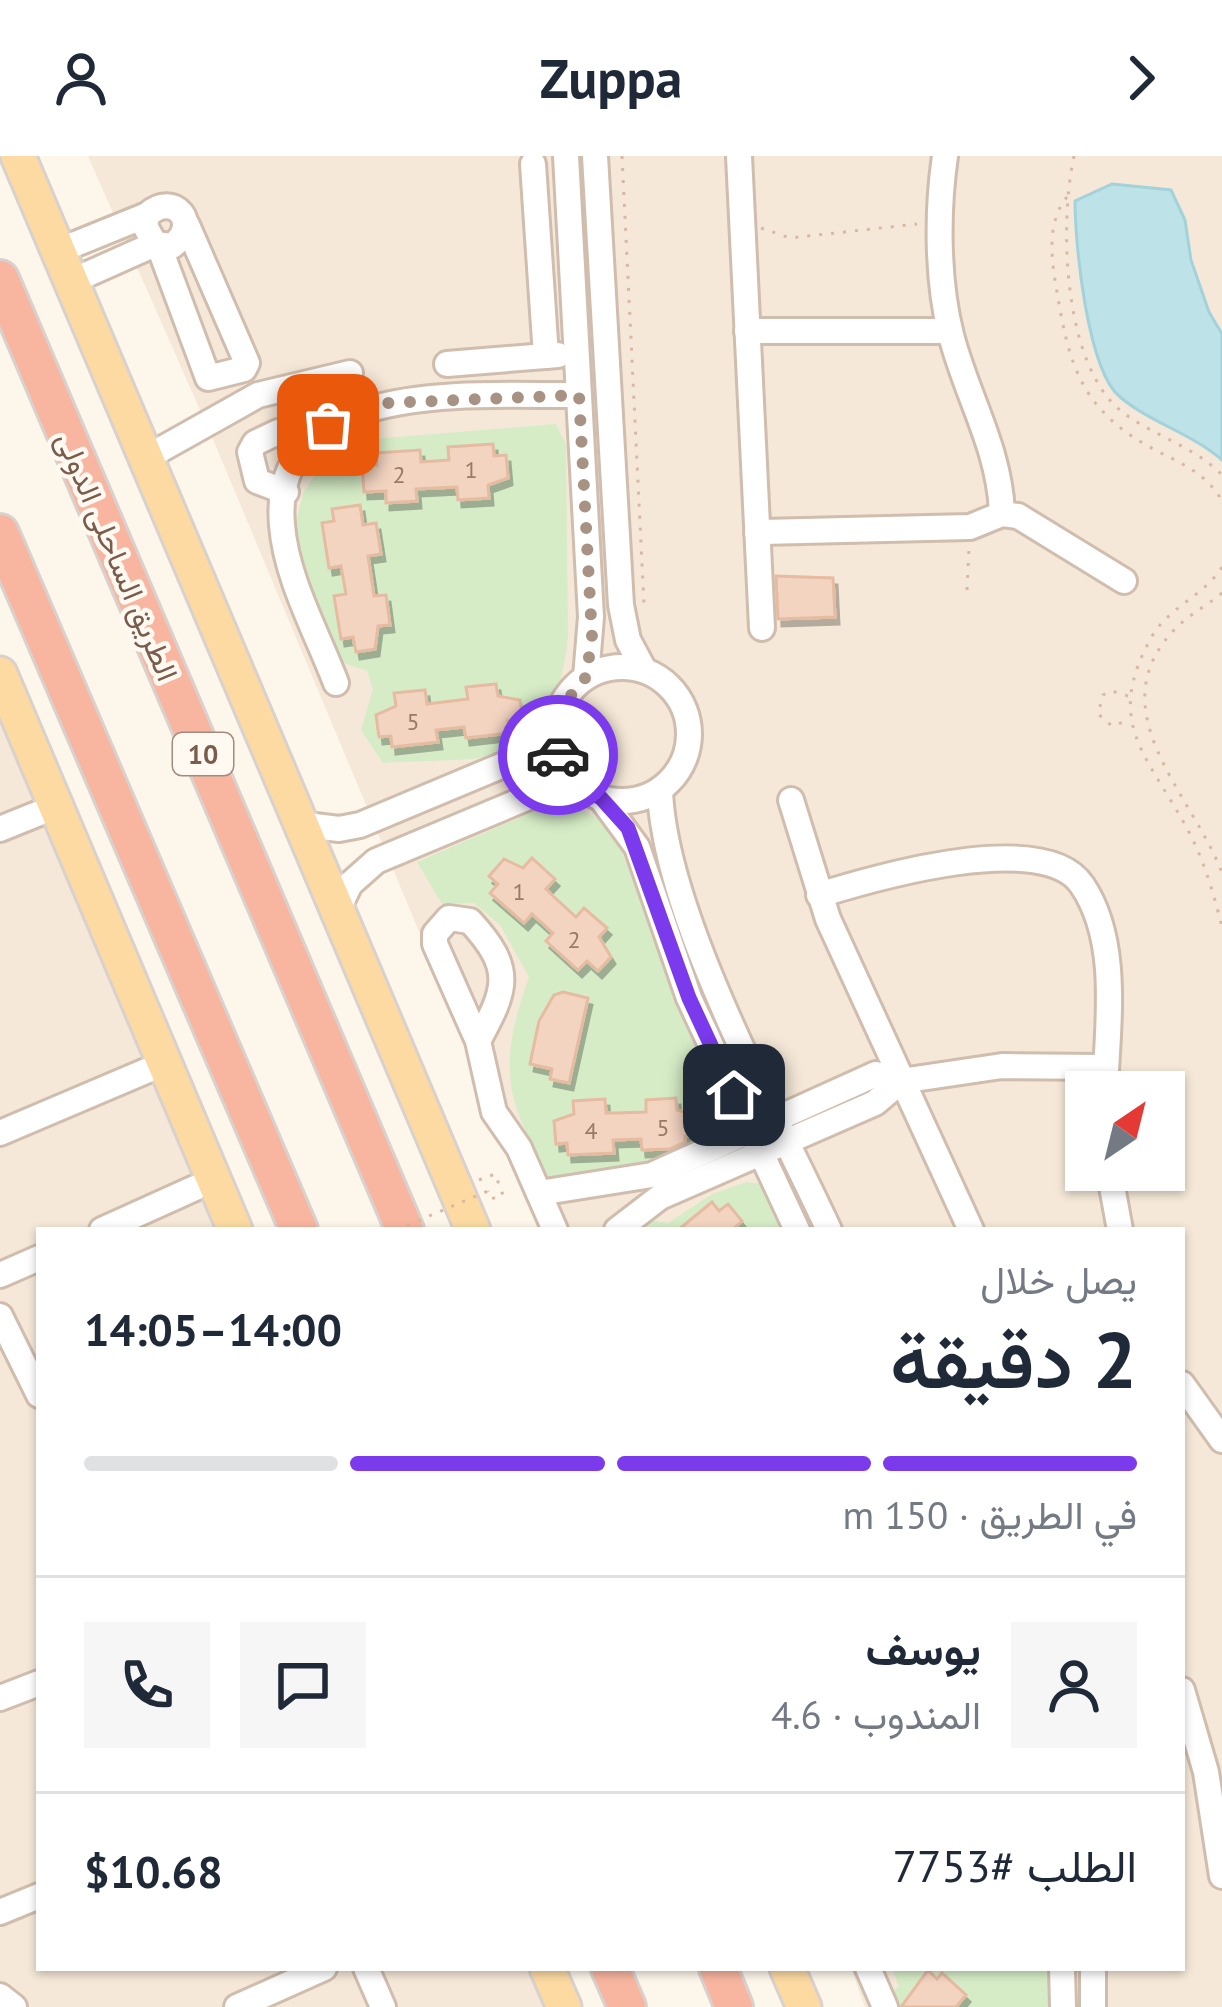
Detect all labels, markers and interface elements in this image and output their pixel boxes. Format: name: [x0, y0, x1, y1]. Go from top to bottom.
text: Zuppa: [540, 43, 682, 113]
icon: person: [48, 45, 114, 111]
icon: forward: [1108, 45, 1174, 111]
pin: [277, 374, 379, 476]
icon: bag: [295, 392, 361, 458]
street label: الطريق الساحلى الدولى: [48, 426, 188, 686]
house number: 1: [464, 454, 478, 485]
house number: 2: [392, 459, 406, 490]
courier: [498, 695, 618, 815]
house number: 5: [406, 706, 420, 737]
icon: car: [525, 722, 591, 788]
road number: 10: [173, 733, 233, 775]
house number: 1: [512, 876, 526, 907]
house number: 2: [567, 924, 581, 955]
pin: [683, 1044, 785, 1146]
icon: home: [701, 1062, 767, 1128]
north arrow: [1065, 1071, 1185, 1191]
map controls: [1065, 1071, 1185, 1191]
house number: 5: [656, 1112, 670, 1143]
house number: 4: [584, 1115, 598, 1146]
text: يصل خلال: [980, 1254, 1137, 1305]
text: 14:00–14:05: [84, 1300, 342, 1358]
text: 2 دقيقة: [890, 1309, 1137, 1410]
text: في الطريق · 150 m: [842, 1489, 1137, 1540]
text: يوسف: [866, 1619, 981, 1677]
button: phone: [84, 1622, 210, 1748]
button: chat: [240, 1622, 366, 1748]
button: person: [1011, 1622, 1137, 1748]
text: المندوب · 4.6: [771, 1689, 981, 1740]
text: الطلب #7753: [892, 1836, 1137, 1894]
text: $10.68: [84, 1842, 223, 1900]

